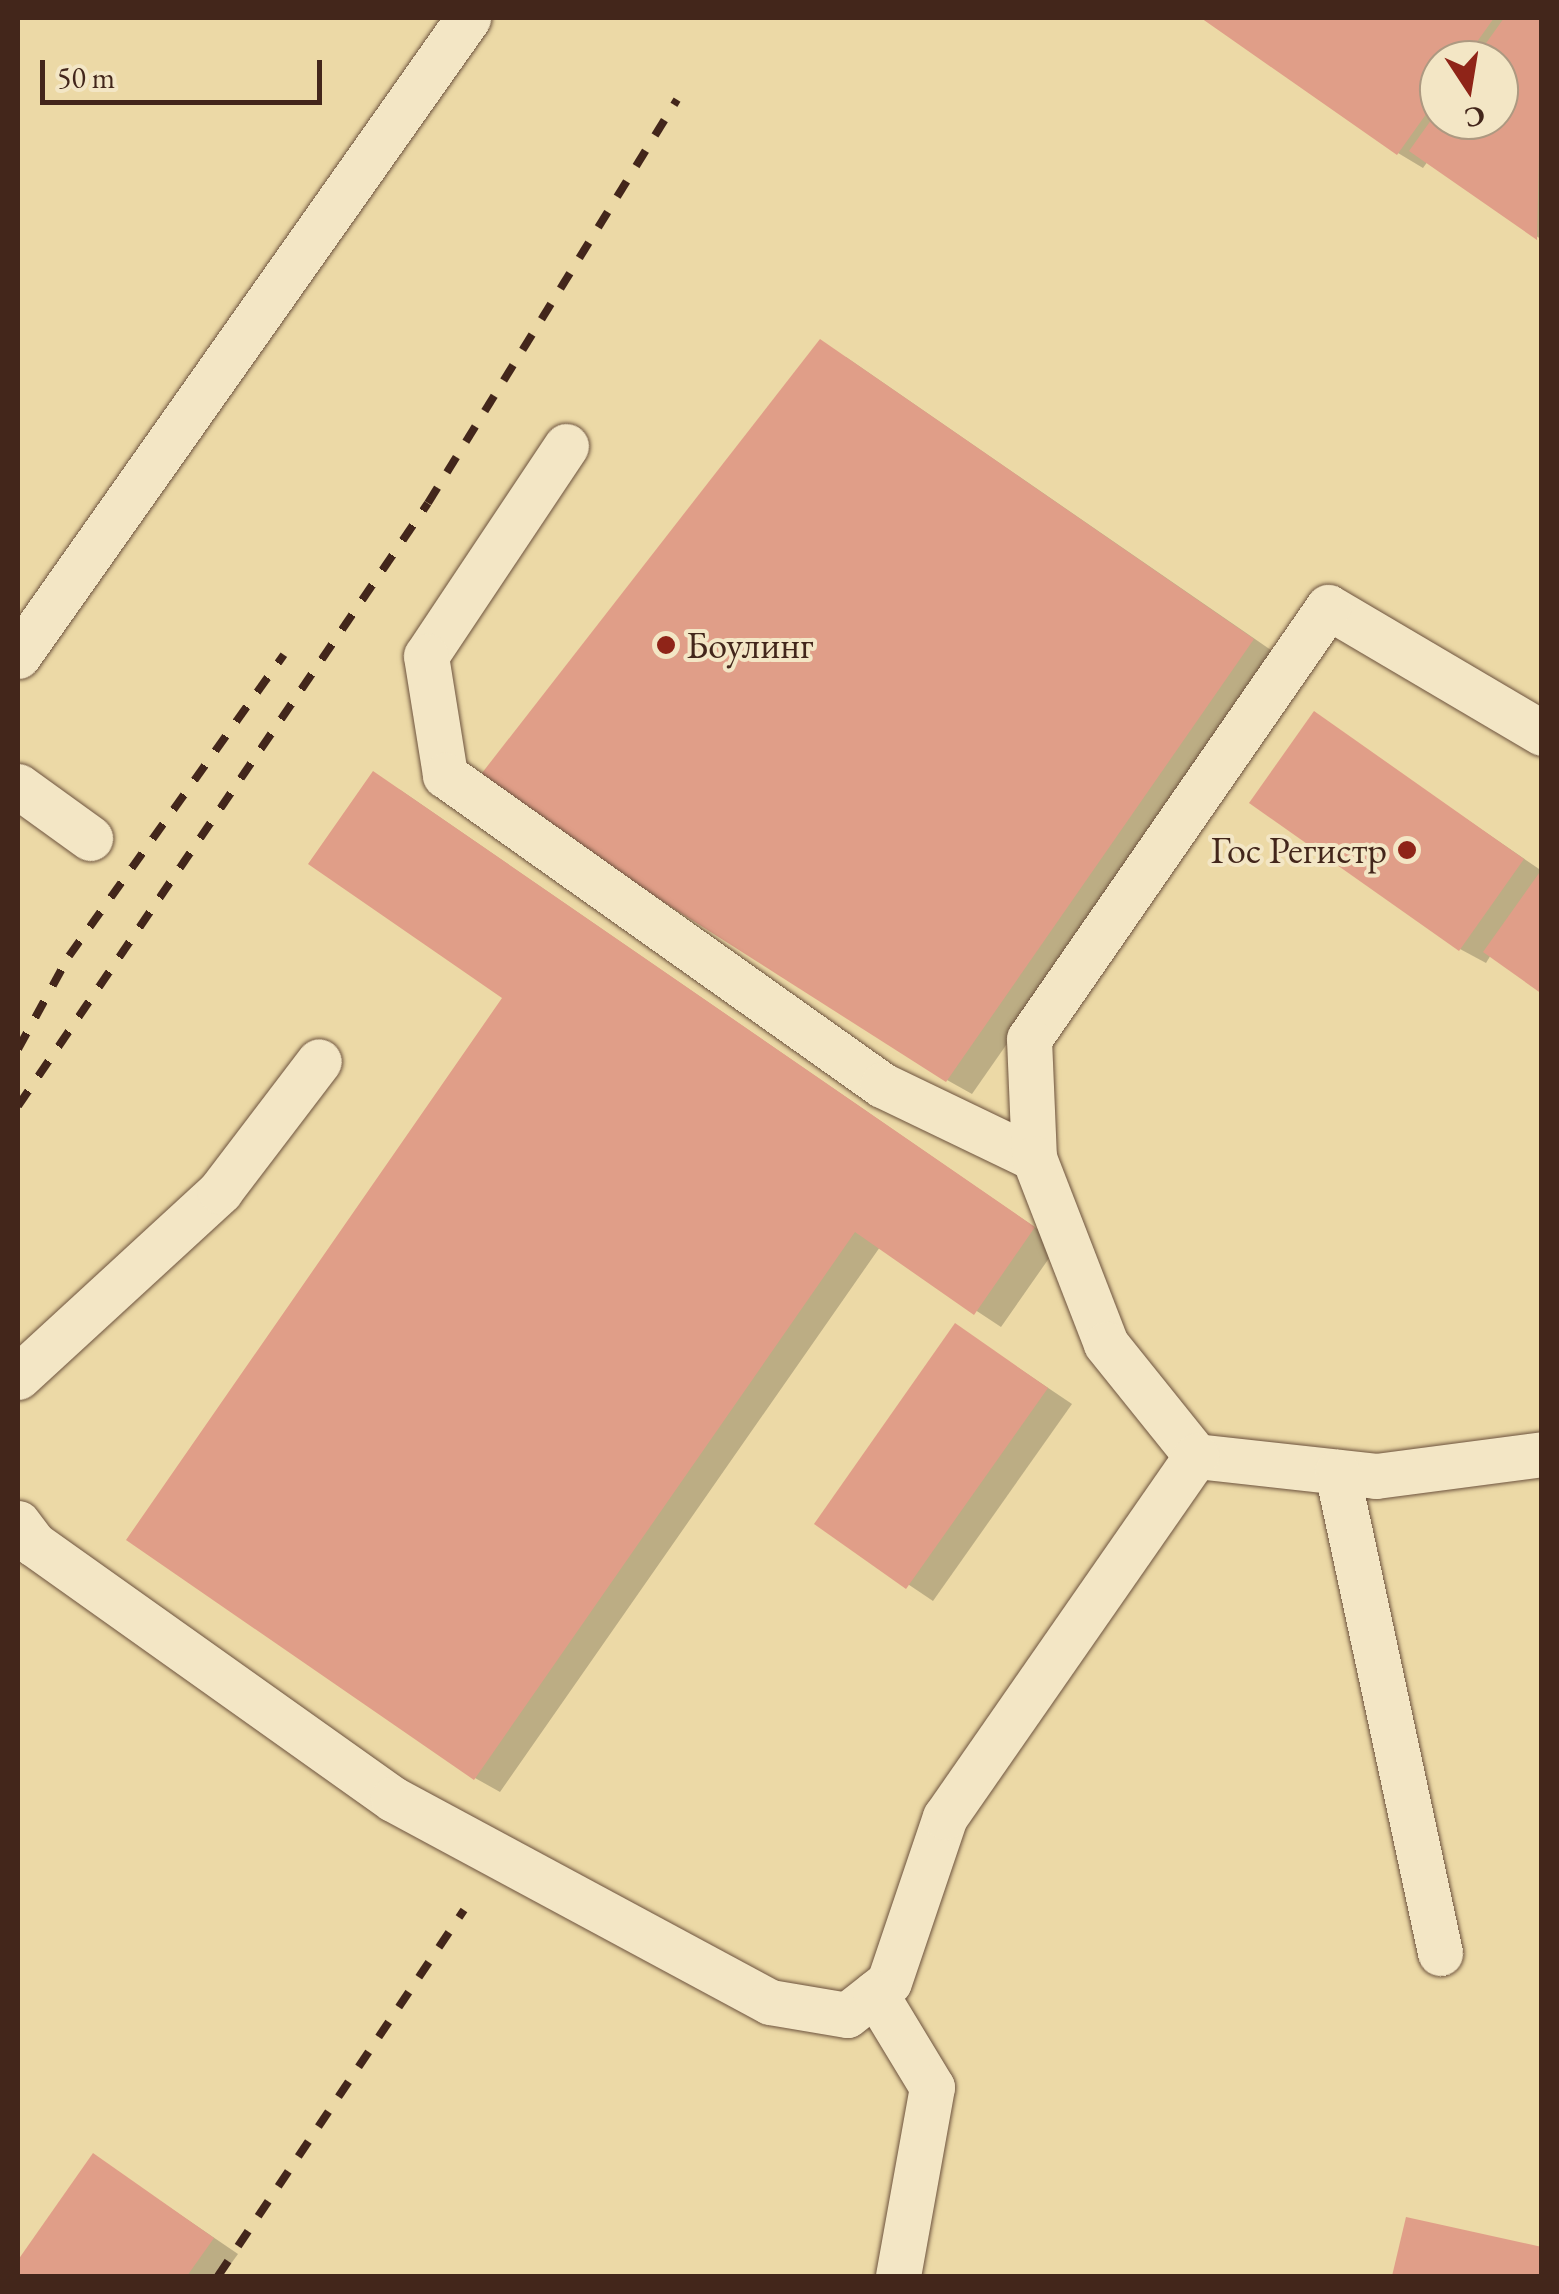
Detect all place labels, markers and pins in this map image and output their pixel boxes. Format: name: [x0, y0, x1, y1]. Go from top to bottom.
place label: Боулинг: [686, 622, 813, 668]
marker: Боулинг: [655, 634, 677, 656]
place label: Гос Регистр: [1211, 827, 1387, 873]
marker: Гос Регистр: [1396, 839, 1418, 861]

